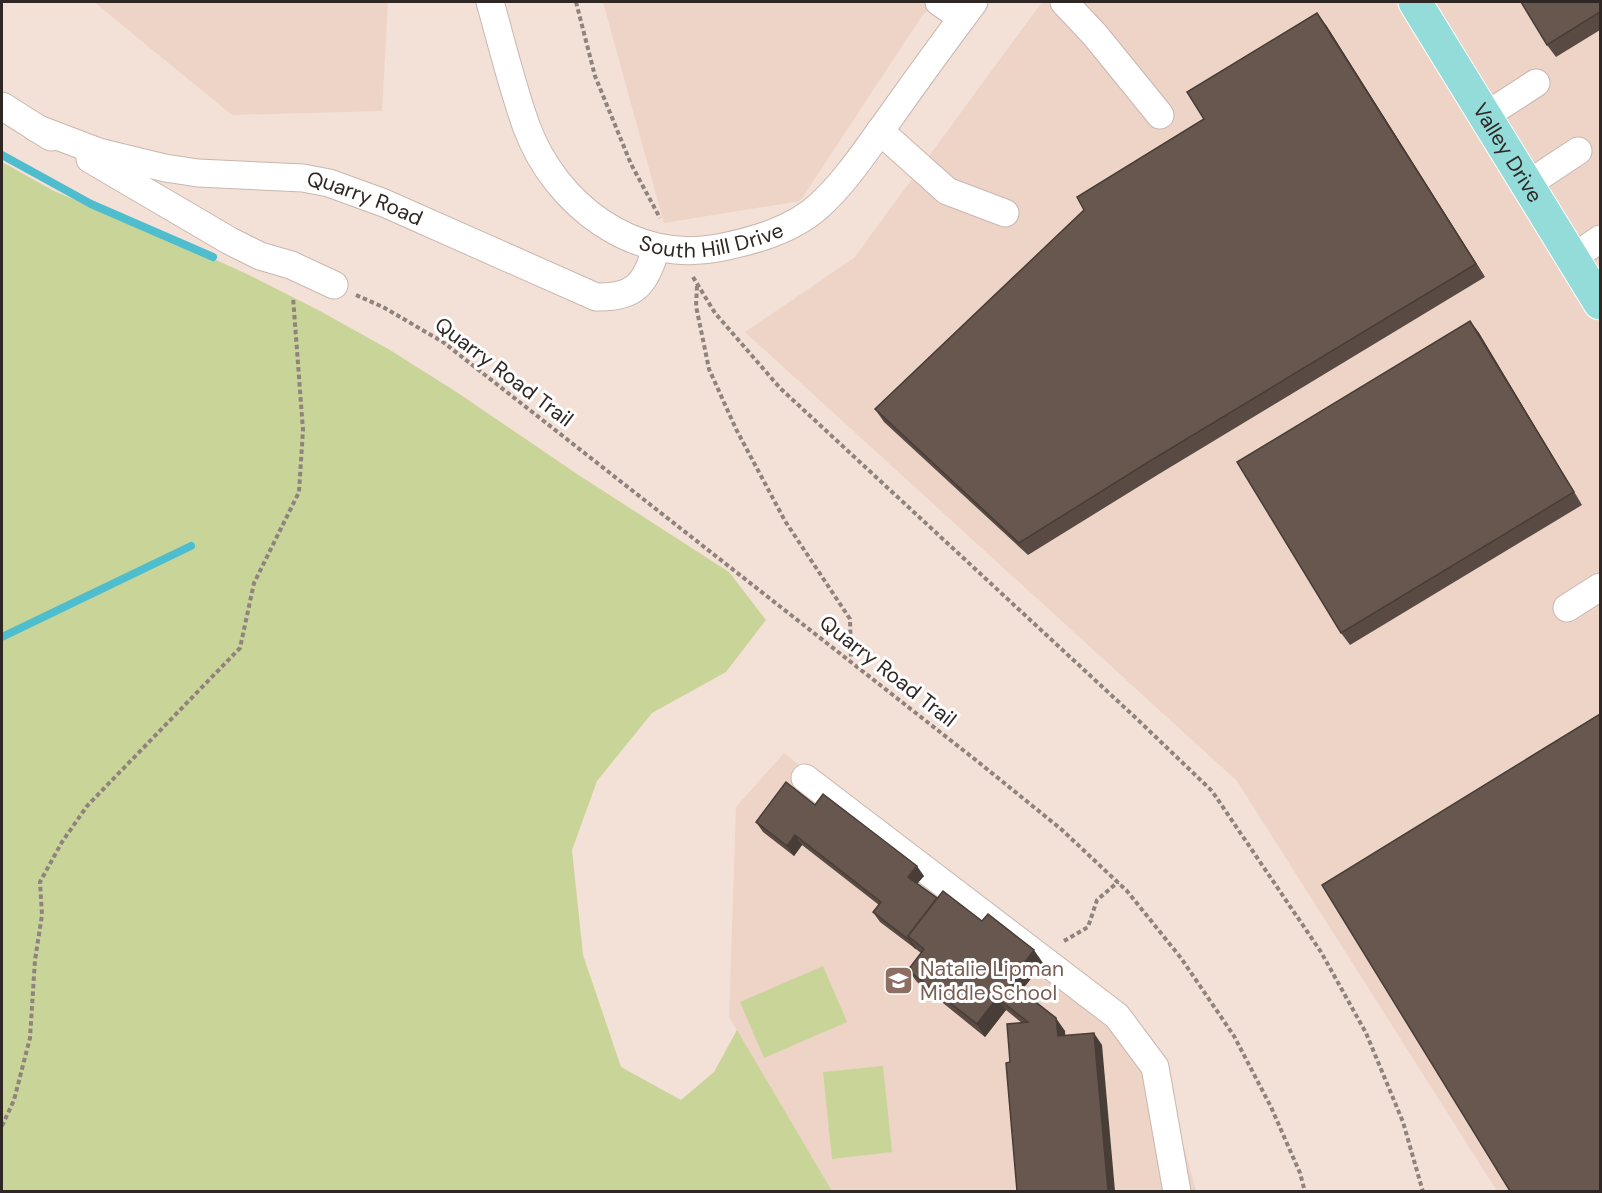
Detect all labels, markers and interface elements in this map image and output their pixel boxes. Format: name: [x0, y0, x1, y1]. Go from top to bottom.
street label: Valley Drive: [1466, 98, 1549, 208]
street label: Quarry Road: [305, 165, 427, 232]
street label: South Hill Drive: [636, 216, 788, 265]
street label: Quarry Road Trail: [429, 311, 579, 433]
street label: Quarry Road Trail: [814, 609, 962, 733]
place label: Natalie Lipman Middle School: [920, 955, 1064, 1007]
school or university icon: Natalie Lipman Middle School: [883, 965, 915, 997]

